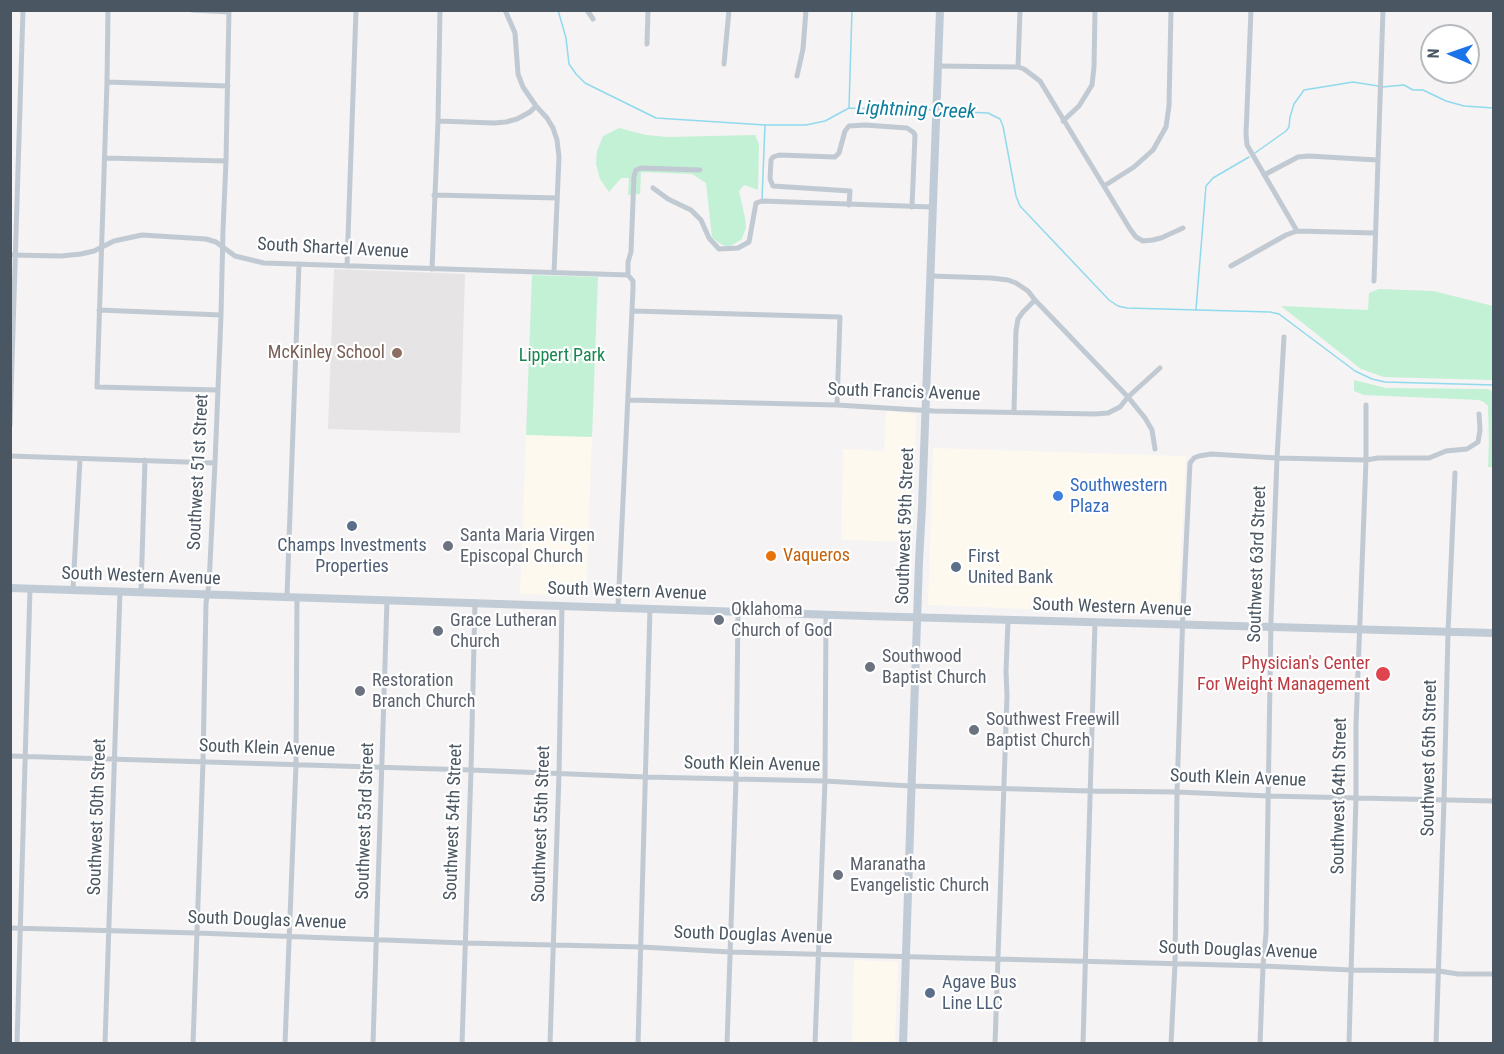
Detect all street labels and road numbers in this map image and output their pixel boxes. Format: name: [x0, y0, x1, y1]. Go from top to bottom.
street label: South Shartel Avenue: [257, 234, 409, 264]
street label: South Francis Avenue: [827, 380, 981, 406]
street label: Southwest 51st Street: [184, 393, 214, 551]
street label: Southwest 59th Street: [892, 447, 920, 605]
street label: Southwest 63rd Street: [1244, 485, 1272, 643]
street label: South Western Avenue: [61, 563, 221, 591]
street label: South Western Avenue: [547, 578, 707, 606]
street label: South Western Avenue: [1032, 594, 1192, 622]
street label: Southwest 65th Street: [1418, 679, 1442, 837]
street label: Southwest 64th Street: [1328, 717, 1352, 875]
street label: South Klein Avenue: [198, 736, 336, 762]
street label: Southwest 50th Street: [84, 738, 112, 896]
street label: Southwest 53rd Street: [352, 742, 380, 900]
street label: Southwest 54th Street: [440, 743, 468, 901]
street label: Southwest 55th Street: [528, 745, 556, 903]
street label: South Klein Avenue: [684, 753, 820, 777]
street label: South Klein Avenue: [1169, 766, 1307, 792]
street label: South Douglas Avenue: [187, 907, 347, 935]
street label: South Douglas Avenue: [673, 922, 833, 950]
street label: South Douglas Avenue: [1158, 937, 1318, 965]

